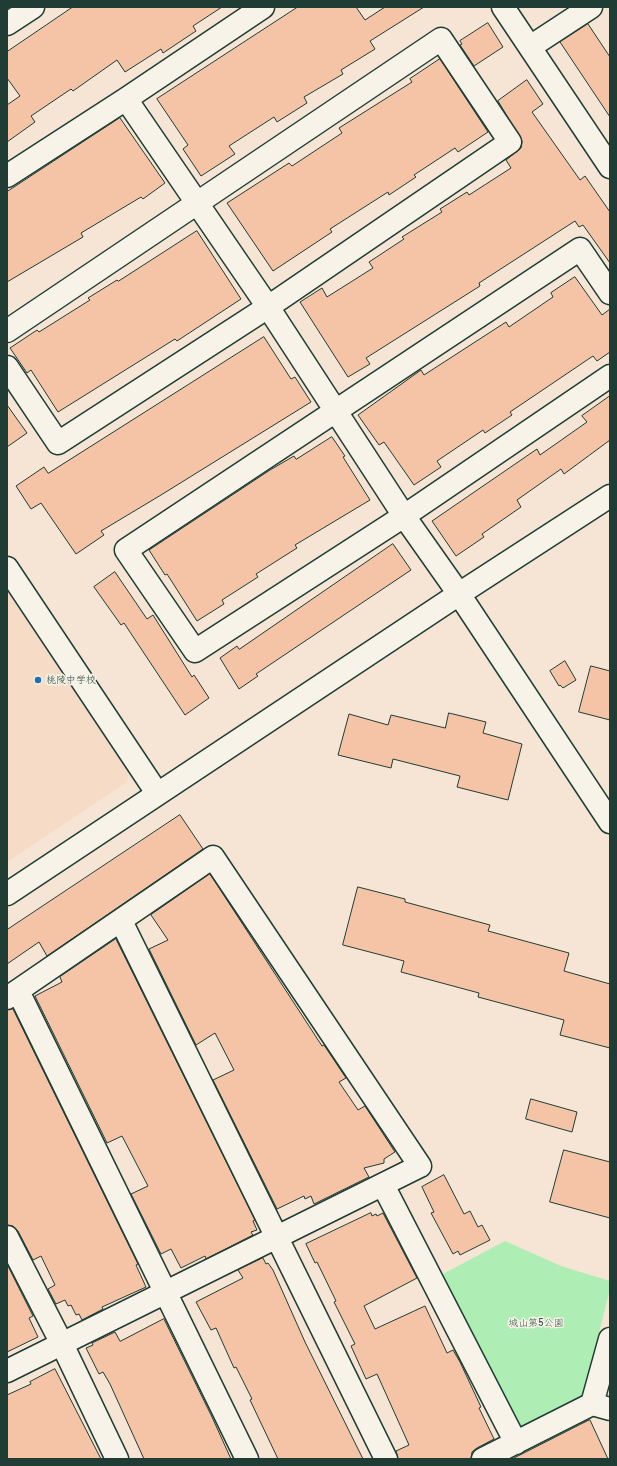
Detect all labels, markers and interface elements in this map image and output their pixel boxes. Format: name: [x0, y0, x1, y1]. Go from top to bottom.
place label: 桃陵中学校: [46, 674, 96, 686]
marker: 桃陵中学校: [33, 675, 43, 685]
park label: 城山第5公園: [508, 1317, 564, 1329]

